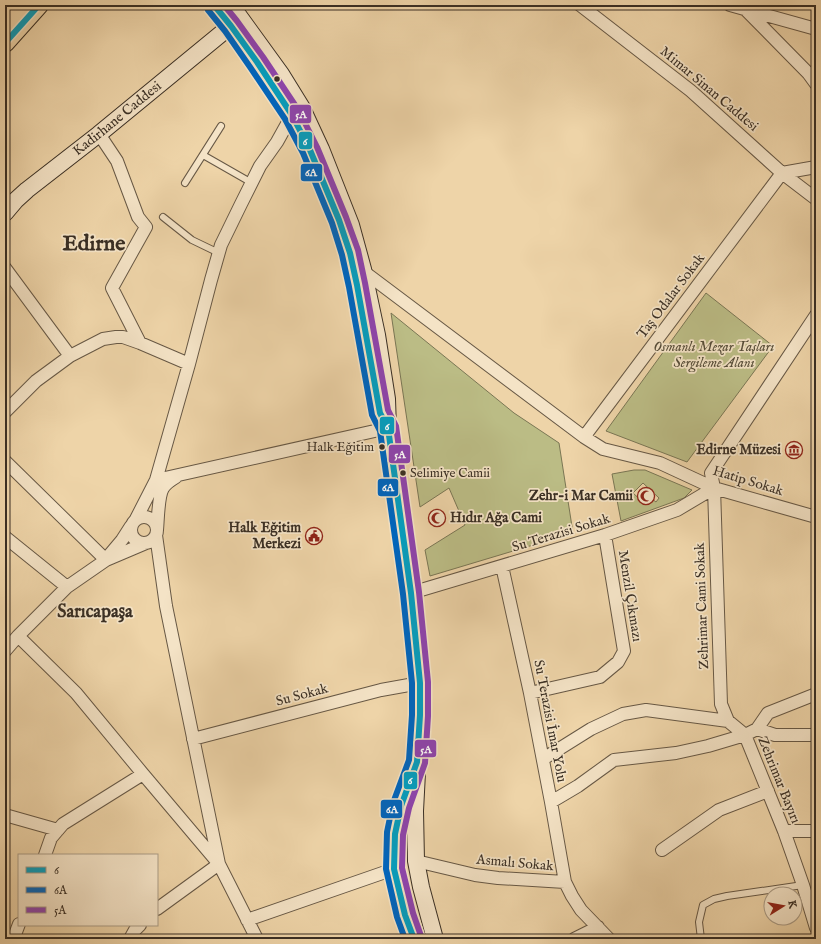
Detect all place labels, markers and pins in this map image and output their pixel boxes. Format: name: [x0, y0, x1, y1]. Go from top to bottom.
unlabelled marker: [272, 74, 282, 84]
place label: Halk Eğitim: [306, 439, 374, 456]
museum icon: Edirne Müzesi: [784, 440, 804, 460]
place label: Edirne Müzesi: [696, 441, 781, 459]
marker: Halk Eğitim: [377, 442, 387, 452]
place label: Selimiye Camii: [410, 465, 491, 482]
marker: Selimiye Camii: [398, 468, 408, 478]
mosque icon: Zehr-i Mar Camii: [636, 486, 656, 506]
place label: Zehr-i Mar Camii: [529, 487, 633, 505]
mosque icon: Hıdır Ağa Cami: [427, 508, 447, 528]
place label: Hıdır Ağa Cami: [450, 509, 542, 527]
place label: Halk Eğitim Merkezi: [228, 519, 301, 553]
public building icon: Halk Eğitim Merkezi: [304, 526, 324, 546]

